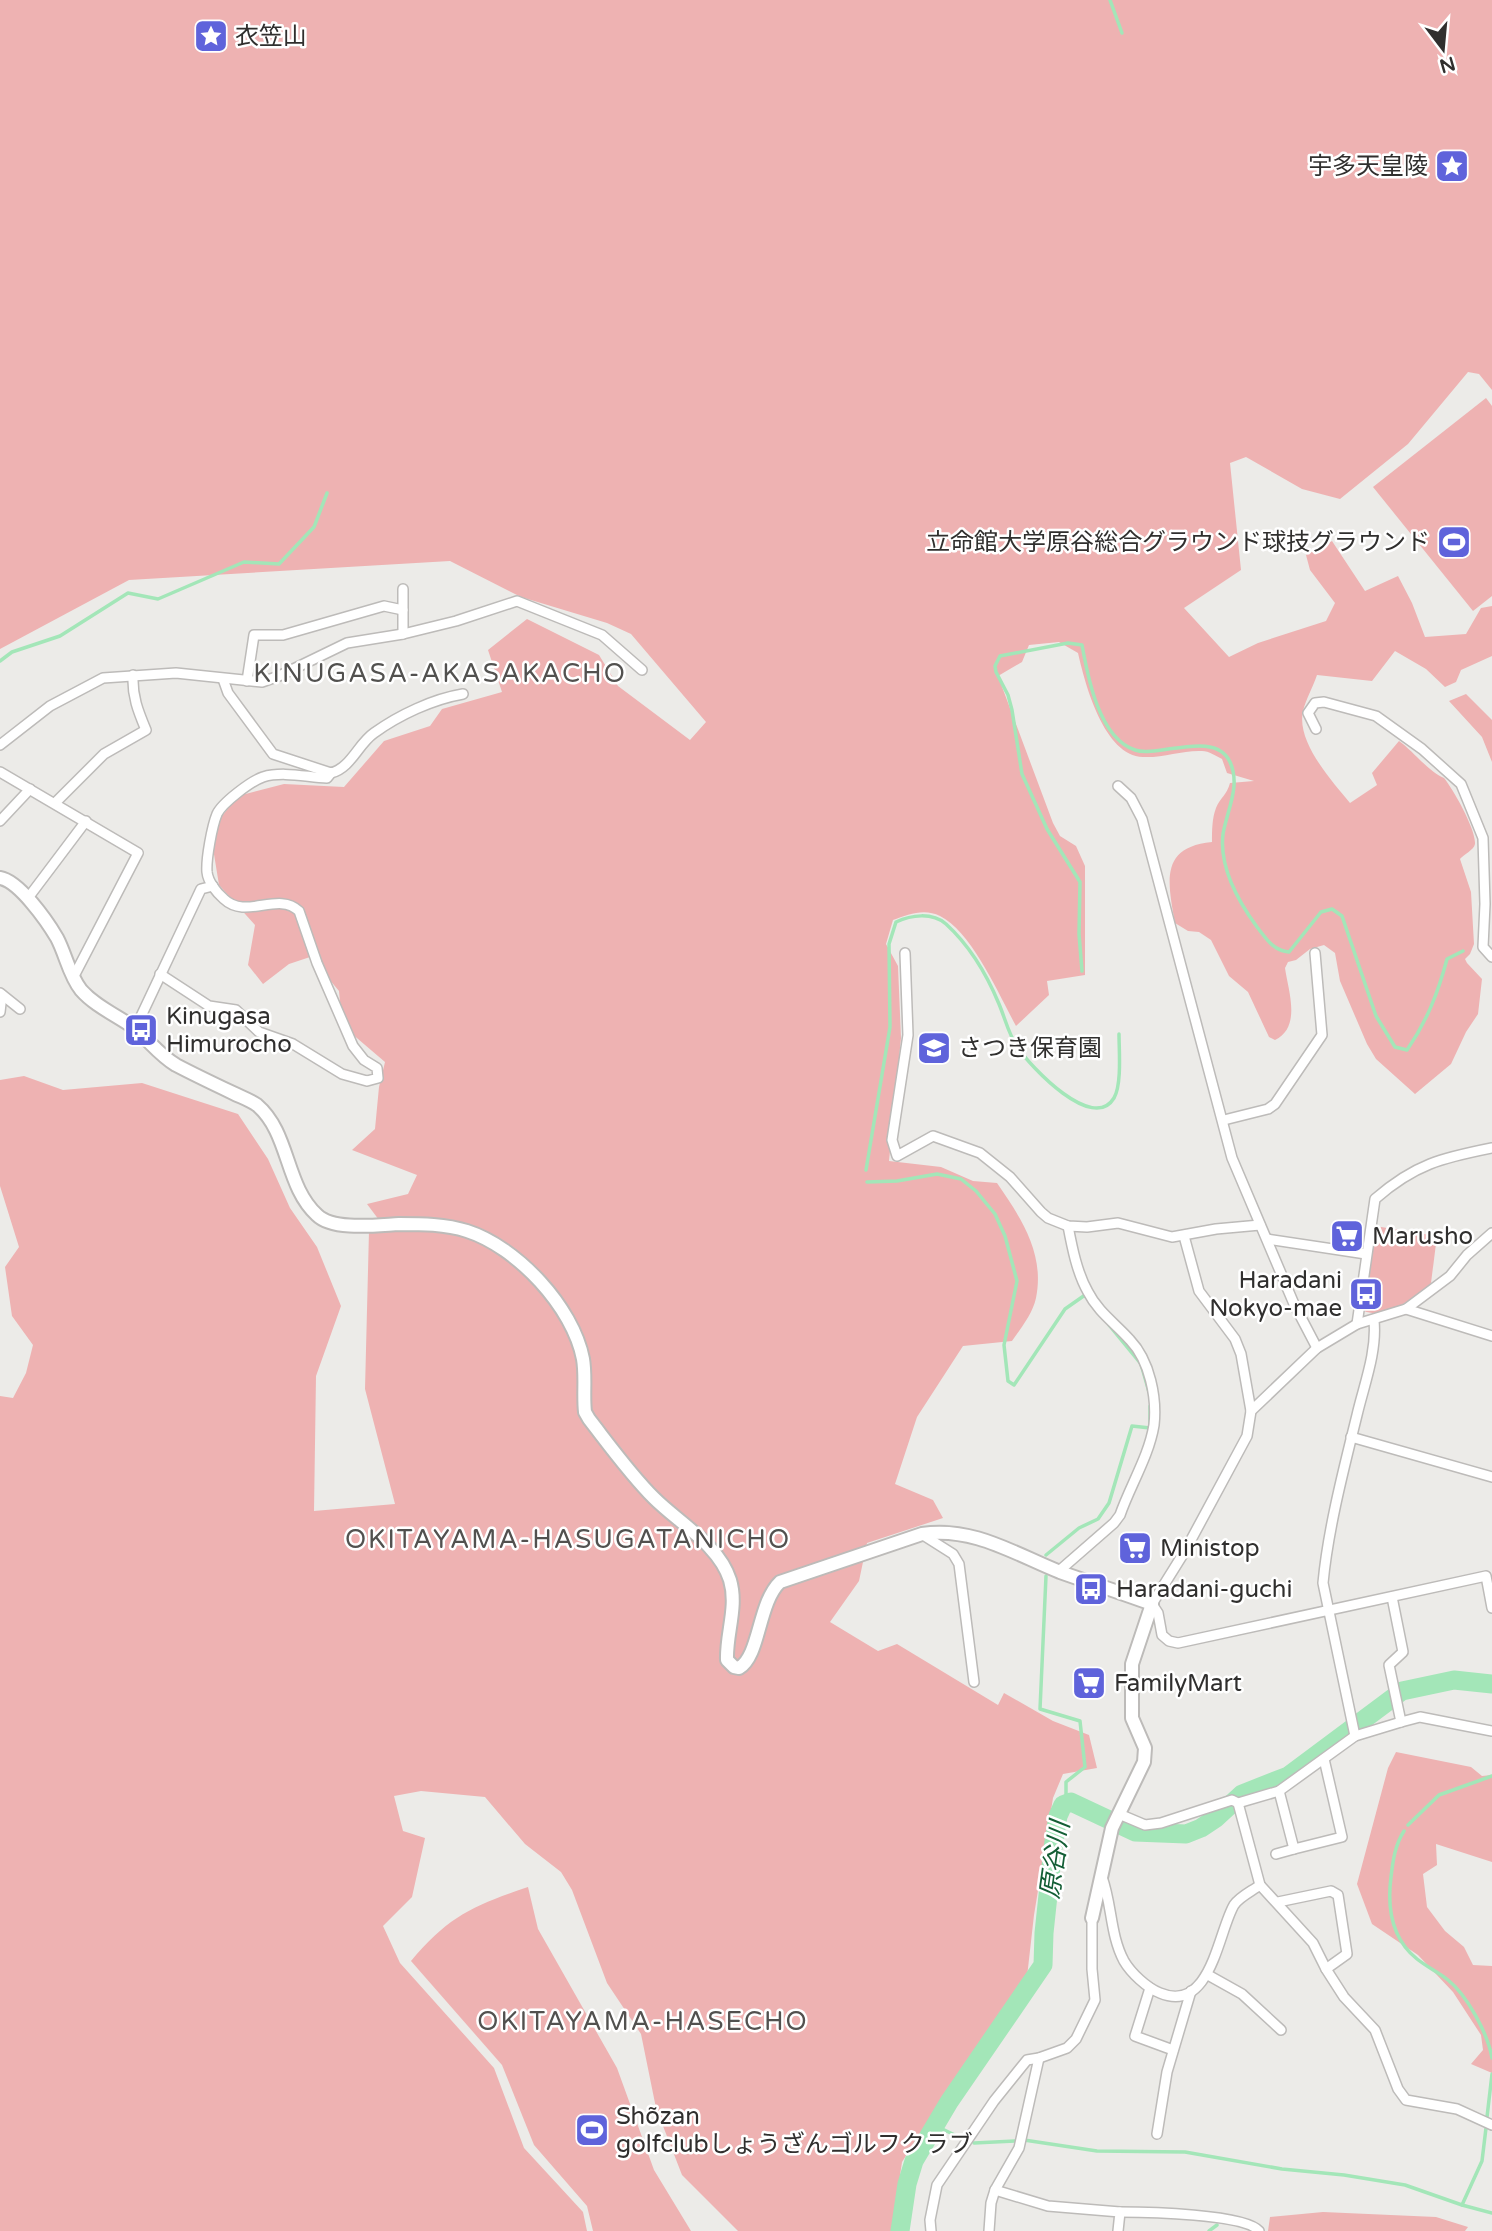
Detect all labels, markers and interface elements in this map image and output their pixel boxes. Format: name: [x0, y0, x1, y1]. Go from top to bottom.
north arrow: [1408, 14, 1478, 84]
place icon: 衣笠山: [192, 17, 230, 55]
place label: 衣笠山: [235, 22, 307, 51]
text: N: [1437, 52, 1458, 77]
place icon: 宇多天皇陵: [1433, 147, 1471, 185]
place label: 宇多天皇陵: [1308, 152, 1428, 181]
sports icon: 立命館大学原谷総合グラウンド球技グラウンド: [1435, 523, 1473, 561]
place label: 立命館大学原谷総合グラウンド球技グラウンド: [926, 528, 1430, 557]
district label: KINUGASA-AKASAKACHO: [253, 658, 627, 689]
place label: Kinugasa Himurocho: [166, 1002, 292, 1059]
bus stop icon: Kinugasa Himurocho: [122, 1011, 160, 1049]
school or university icon: さつき保育園: [915, 1029, 953, 1067]
place label: さつき保育園: [958, 1034, 1102, 1063]
supermarket icon: Marusho: [1328, 1217, 1366, 1255]
place label: Marusho: [1372, 1222, 1473, 1251]
place label: Haradani Nokyo-mae: [1209, 1266, 1342, 1323]
bus stop icon: Haradani Nokyo-mae: [1347, 1275, 1385, 1313]
district label: OKITAYAMA-HASUGATANICHO: [345, 1524, 791, 1555]
supermarket icon: Ministop: [1116, 1529, 1154, 1567]
place label: Ministop: [1160, 1534, 1260, 1563]
bus stop icon: Haradani-guchi: [1072, 1570, 1110, 1608]
place label: Haradani-guchi: [1116, 1575, 1292, 1604]
supermarket icon: FamilyMart: [1070, 1664, 1108, 1702]
place label: FamilyMart: [1114, 1669, 1242, 1698]
water label: 原谷川: [1034, 1816, 1076, 1901]
district label: OKITAYAMA-HASECHO: [477, 2006, 809, 2037]
place label: Shõzan golfclubしょうざんゴルフクラブ: [616, 2102, 973, 2159]
sports icon: Shõzan golfclubしょうざんゴルフクラブ: [573, 2111, 611, 2149]

